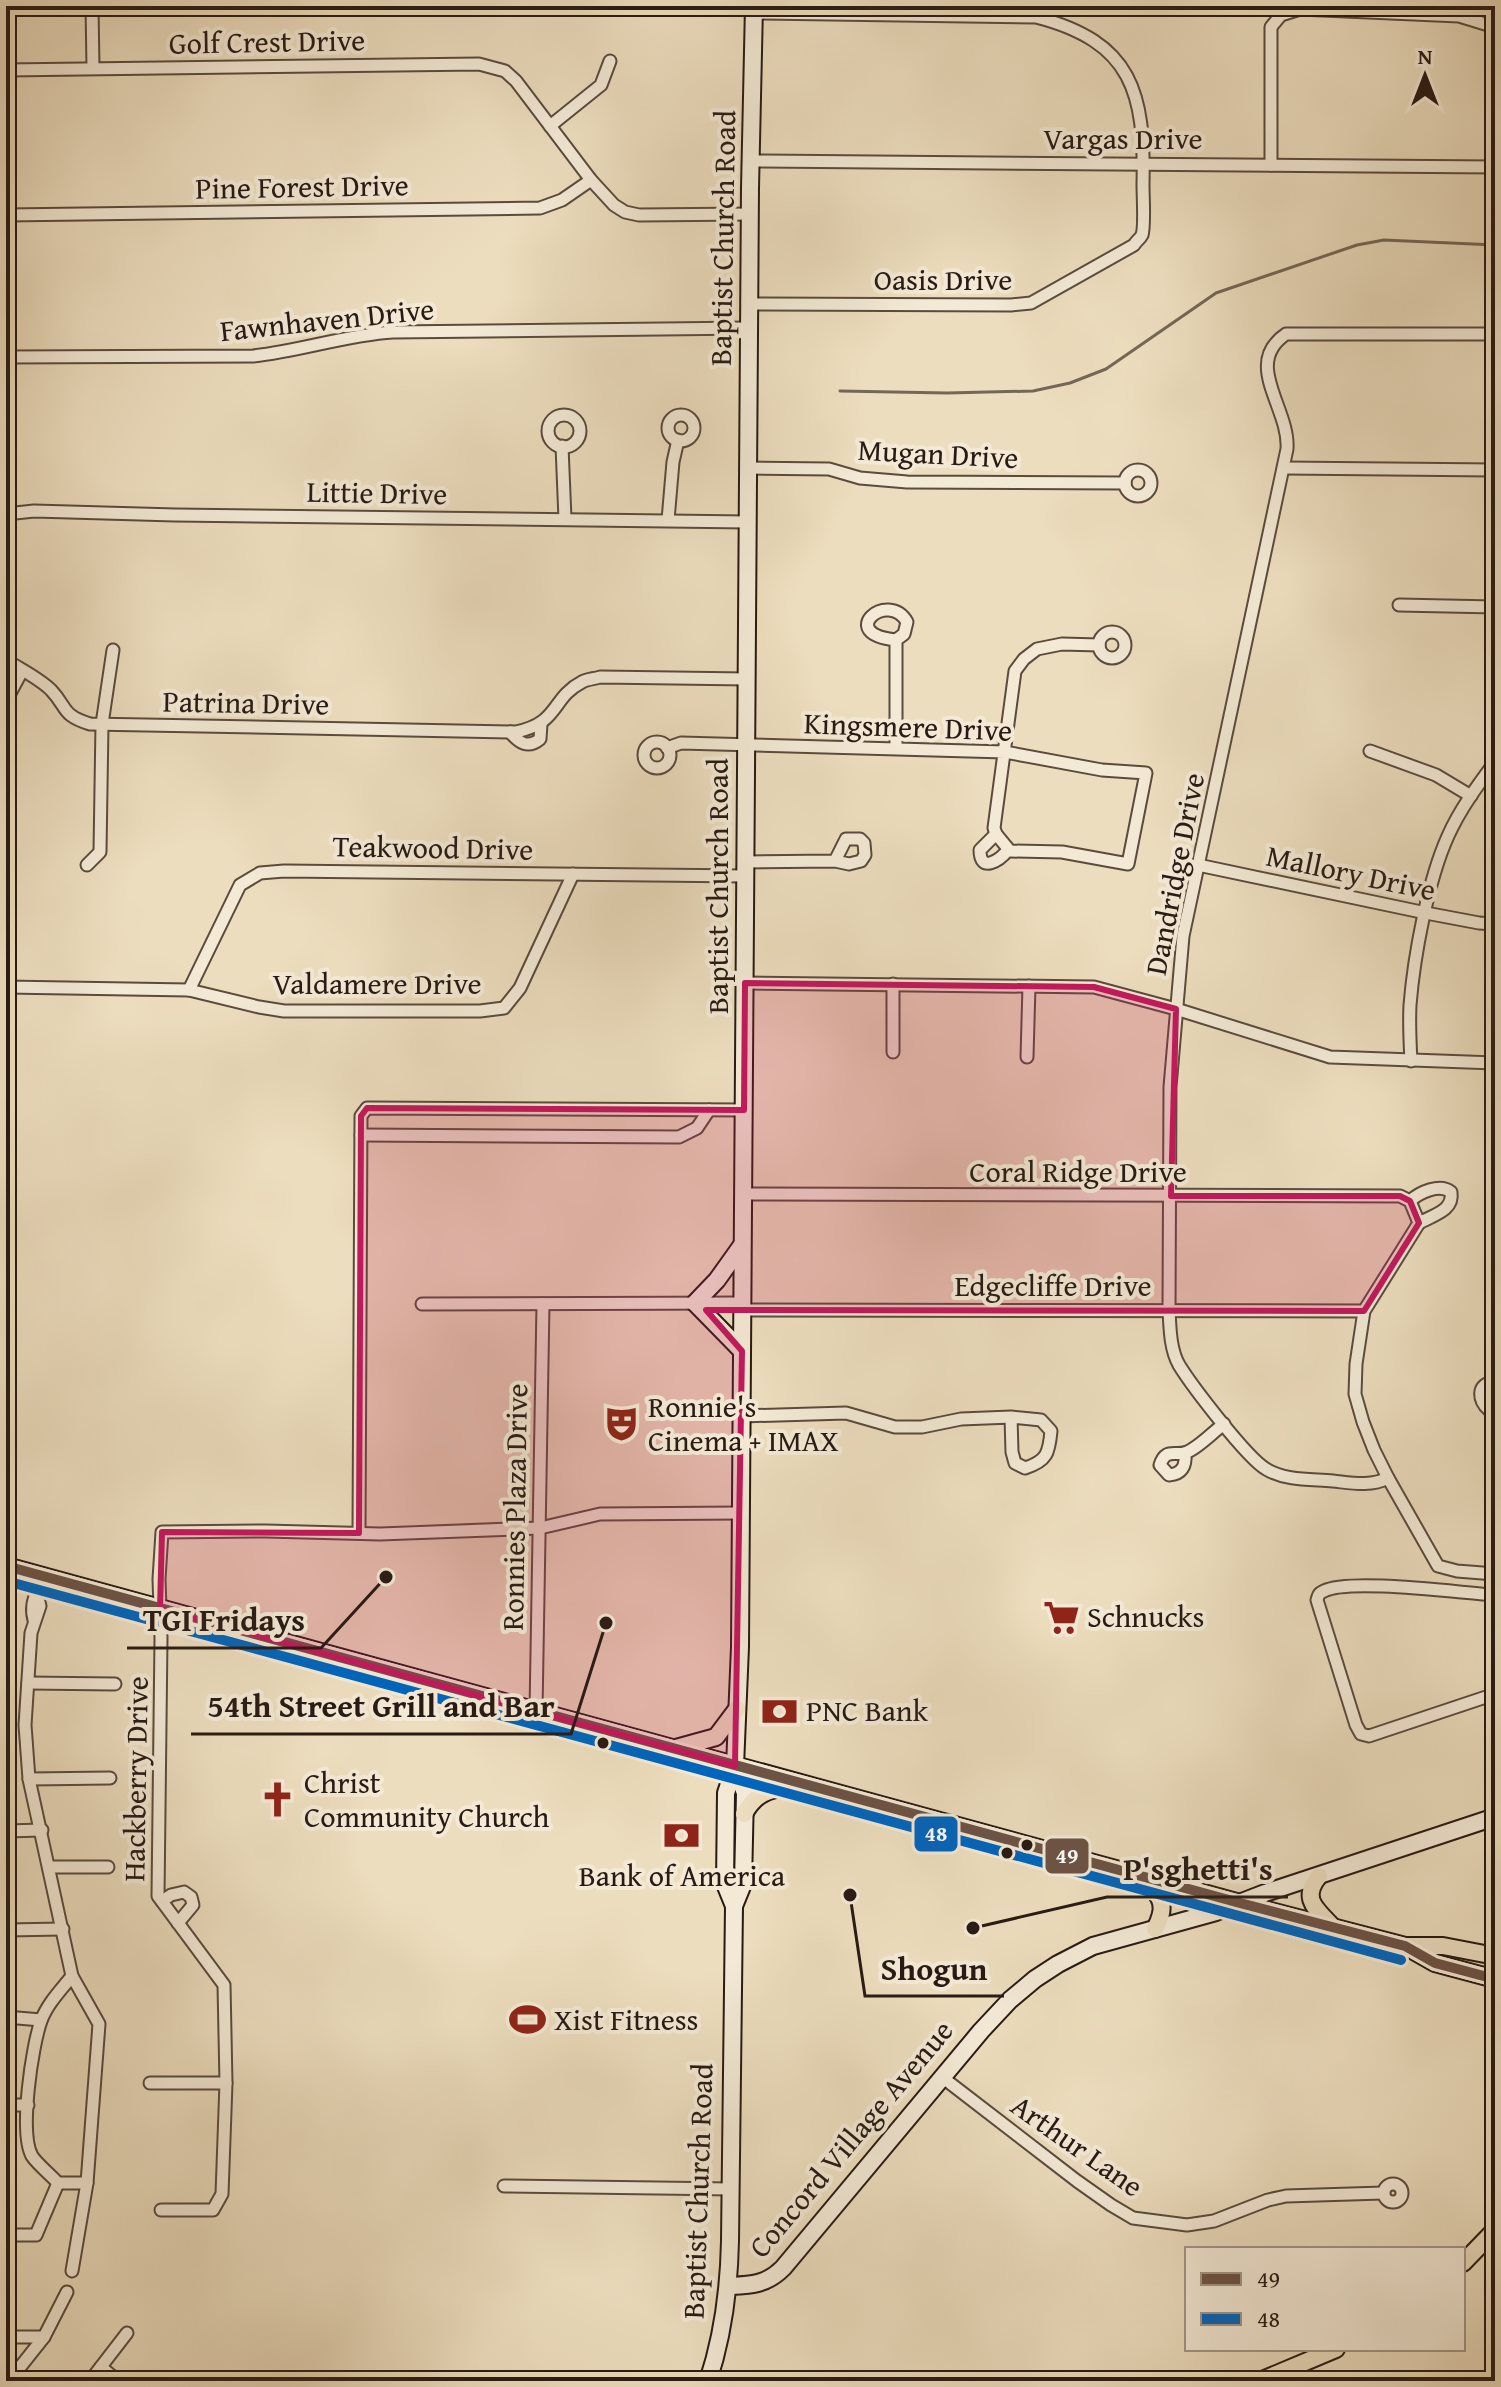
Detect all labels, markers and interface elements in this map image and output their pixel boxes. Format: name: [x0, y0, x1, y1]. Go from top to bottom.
street label: Golf Crest Drive: [168, 17, 366, 65]
north arrow: [1385, 36, 1465, 116]
text: N: [1418, 40, 1433, 72]
street label: Baptist Church Road: [698, 110, 746, 366]
street label: Vargas Drive: [1043, 116, 1203, 160]
street label: Pine Forest Drive: [195, 162, 409, 210]
street label: Oasis Drive: [874, 257, 1012, 301]
street label: Fawnhaven Drive: [218, 286, 436, 352]
street label: Mugan Drive: [857, 427, 1019, 479]
street label: Littie Drive: [306, 469, 448, 515]
street label: Patrina Drive: [162, 679, 330, 725]
street label: Kingsmere Drive: [803, 700, 1013, 752]
street label: Baptist Church Road: [695, 758, 739, 1014]
street label: Dandridge Drive: [1133, 769, 1215, 979]
street label: Teakwood Drive: [332, 823, 534, 871]
street label: Mallory Drive: [1262, 833, 1440, 911]
street label: Valdamere Drive: [272, 961, 482, 1005]
street label: Coral Ridge Drive: [969, 1149, 1187, 1193]
street label: Edgecliffe Drive: [954, 1263, 1152, 1307]
street label: Ronnies Plaza Drive: [490, 1383, 538, 1631]
place label: Ronnie's Cinema + IMAX: [648, 1384, 839, 1462]
theatre icon: Ronnie's Cinema + IMAX: [603, 1405, 641, 1443]
callout: TGI Fridays: [127, 1592, 321, 1648]
place label: Schnucks: [1087, 1594, 1204, 1638]
text: TGI Fridays: [143, 1596, 305, 1643]
supermarket icon: Schnucks: [1042, 1598, 1080, 1636]
street label: Hackberry Drive: [111, 1676, 159, 1882]
callout: 54th Street Grill and Bar: [191, 1678, 571, 1734]
text: 54th Street Grill and Bar: [207, 1682, 555, 1729]
place label: PNC Bank: [806, 1688, 929, 1732]
bank icon: PNC Bank: [761, 1692, 799, 1730]
unlabelled marker: [595, 1735, 611, 1751]
place label: Christ Community Church: [304, 1760, 549, 1838]
church icon: Christ Community Church: [259, 1781, 297, 1819]
line badge: 48: [913, 1815, 959, 1853]
bank icon: Bank of America: [663, 1816, 701, 1854]
text: 48: [925, 1817, 947, 1849]
unlabelled marker: [1019, 1837, 1035, 1853]
line badge: 49: [1044, 1837, 1090, 1875]
text: 49: [1056, 1839, 1078, 1871]
callout: P'sghetti's: [1107, 1841, 1288, 1897]
unlabelled marker: [999, 1845, 1015, 1861]
text: P'sghetti's: [1123, 1845, 1273, 1892]
place label: Bank of America: [579, 1853, 785, 1897]
callout: Shogun: [865, 1940, 1004, 1996]
text: Shogun: [881, 1945, 988, 1992]
place label: Xist Fitness: [554, 1997, 699, 2041]
sports icon: Xist Fitness: [509, 2001, 547, 2039]
street label: Concord Village Avenue: [737, 2010, 963, 2267]
street label: Baptist Church Road: [671, 2062, 723, 2320]
street label: Arthur Lane: [1002, 2083, 1153, 2207]
legend: [1185, 2247, 1465, 2351]
text: 49: [1257, 2261, 1280, 2296]
text: 48: [1257, 2301, 1280, 2336]

